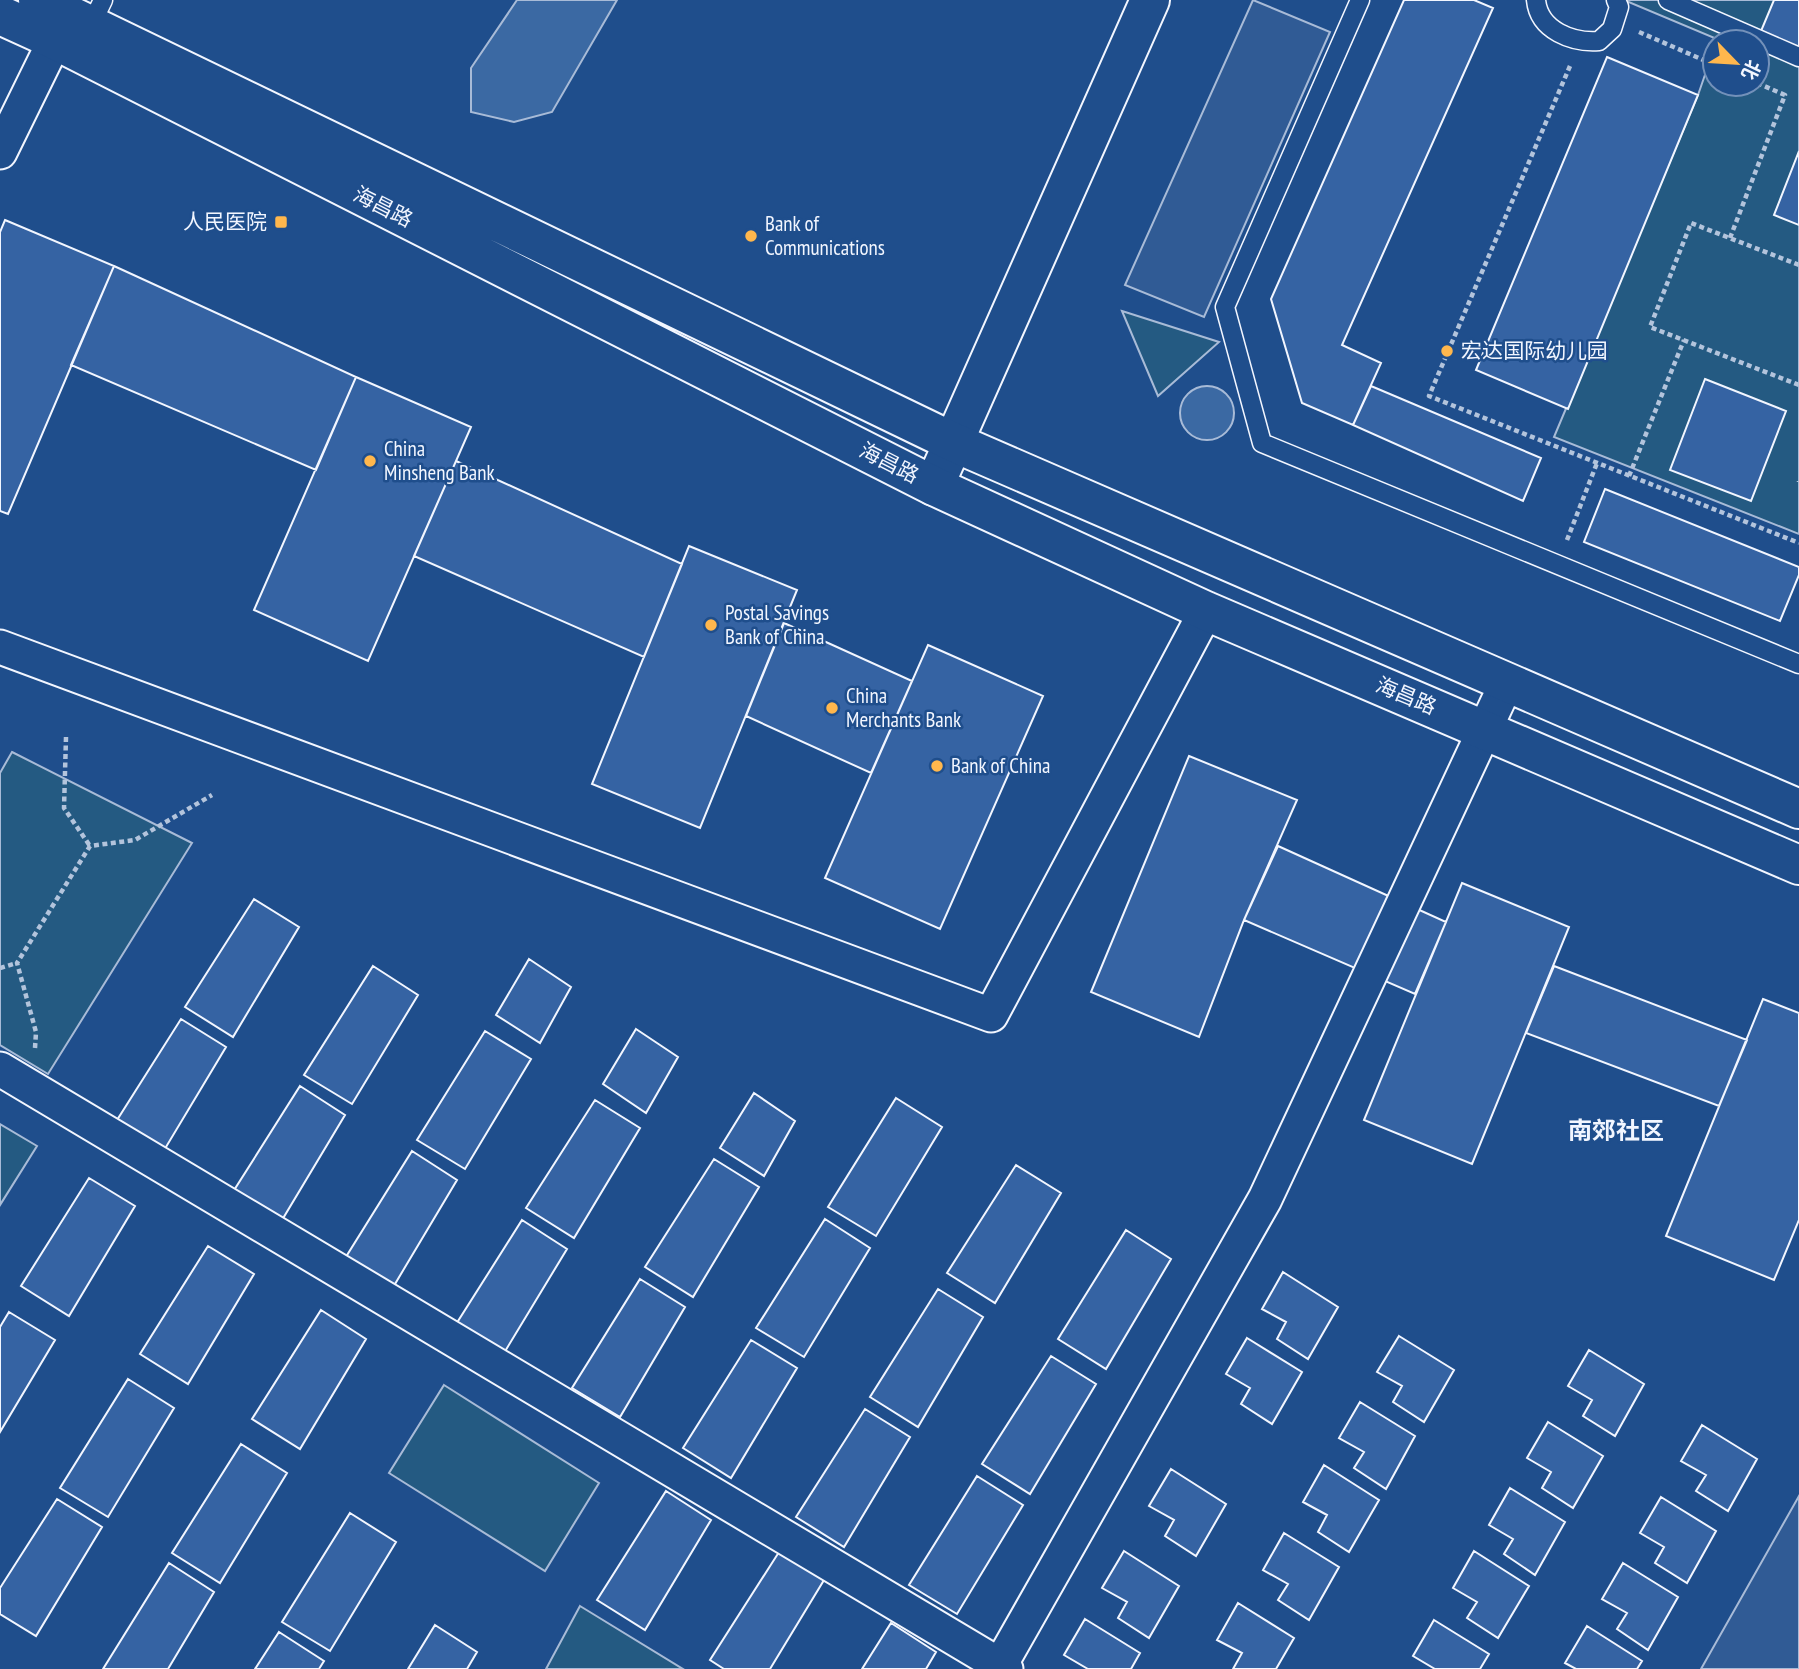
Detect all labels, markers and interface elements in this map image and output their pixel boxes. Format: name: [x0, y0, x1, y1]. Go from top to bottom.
north arrow: [1701, 28, 1771, 98]
text: 北: [1737, 56, 1766, 84]
street label: 海昌路: [349, 180, 417, 233]
place label: 人民医院: [183, 208, 267, 235]
place label: Bank of Communications: [765, 210, 885, 261]
marker: 人民医院: [273, 214, 289, 230]
marker: Bank of Communications: [743, 228, 759, 244]
place label: 宏达国际幼儿园: [1461, 337, 1608, 364]
marker: 宏达国际幼儿园: [1439, 343, 1455, 359]
place label: China Minsheng Bank: [384, 435, 495, 486]
street label: 海昌路: [855, 436, 923, 489]
marker: China Minsheng Bank: [362, 453, 378, 469]
place label: Postal Savings Bank of China: [725, 599, 829, 650]
marker: Postal Savings Bank of China: [703, 617, 719, 633]
street label: 海昌路: [1372, 671, 1440, 720]
place label: China Merchants Bank: [846, 682, 961, 733]
marker: China Merchants Bank: [824, 700, 840, 716]
place label: Bank of China: [951, 752, 1050, 779]
marker: Bank of China: [929, 758, 945, 774]
district label: 南郊社区: [1568, 1115, 1664, 1146]

